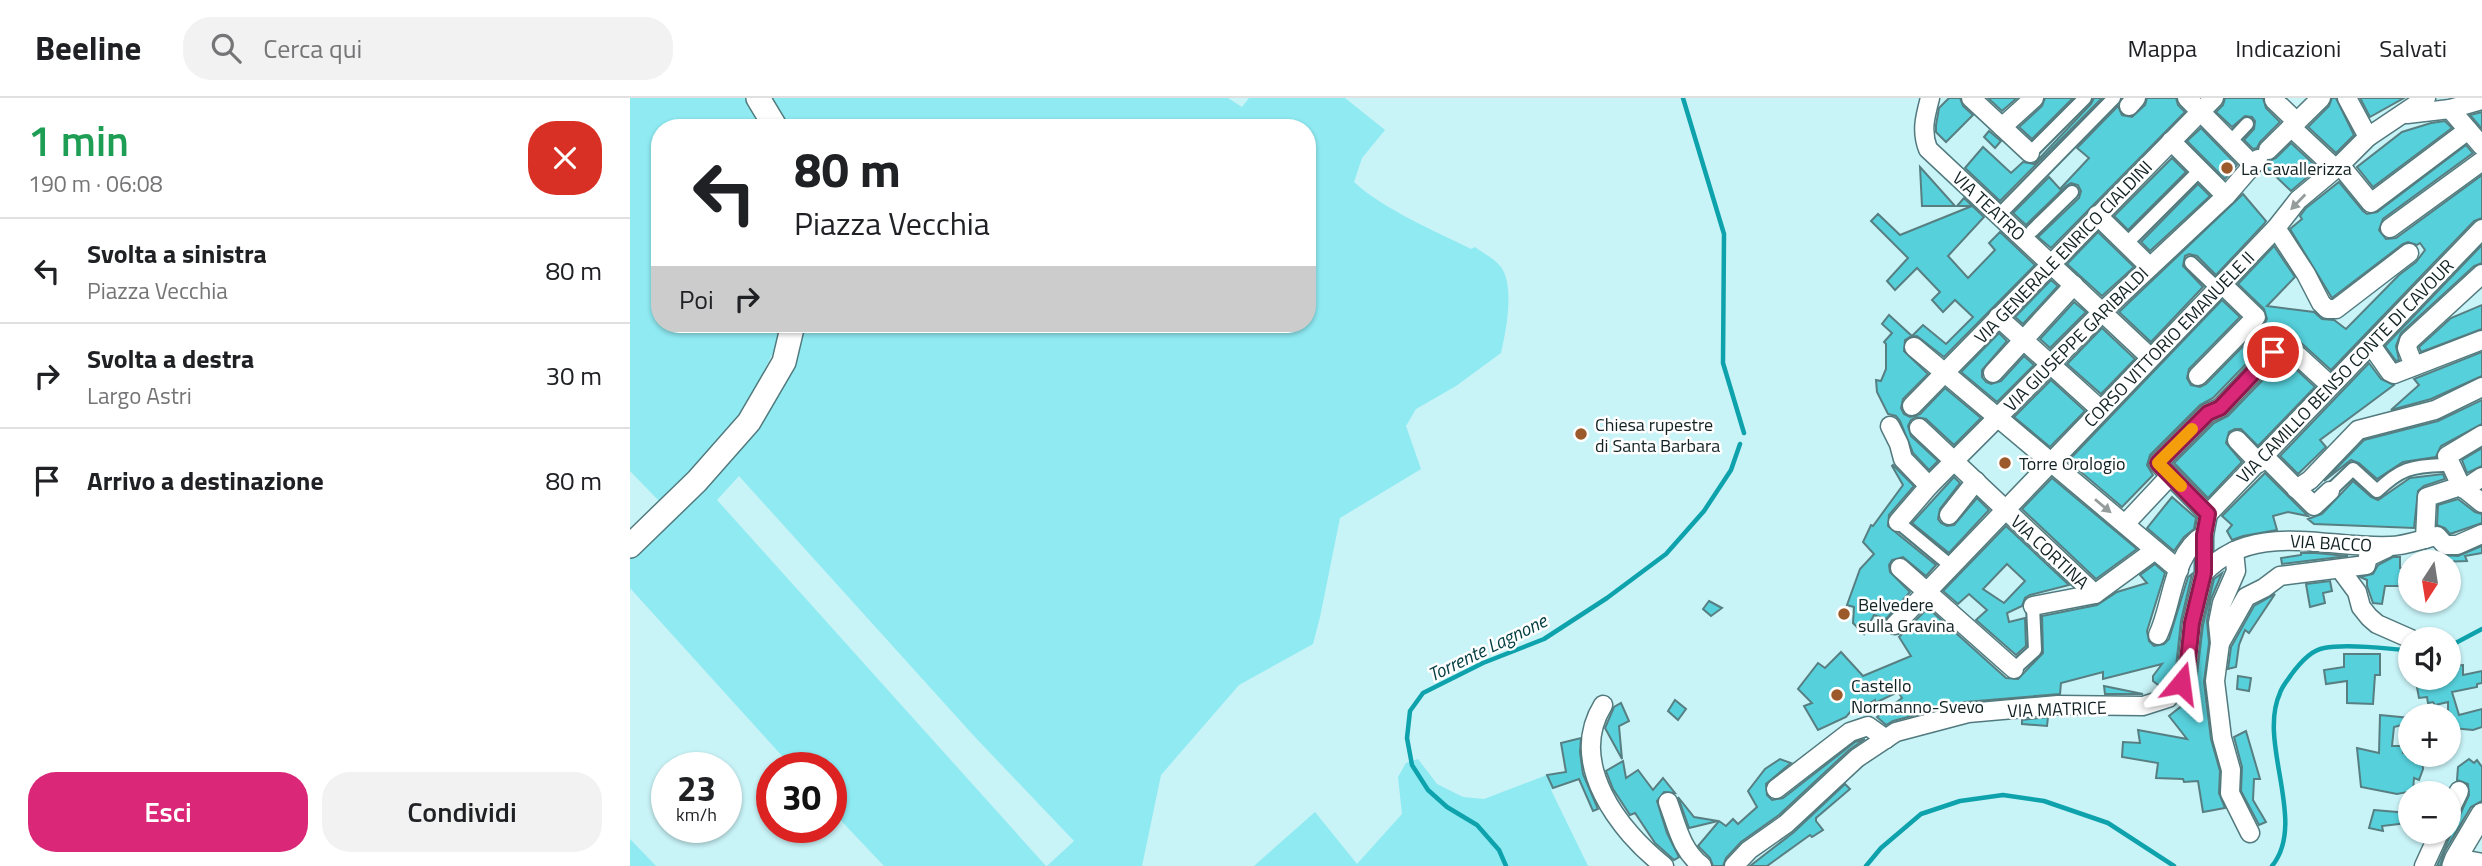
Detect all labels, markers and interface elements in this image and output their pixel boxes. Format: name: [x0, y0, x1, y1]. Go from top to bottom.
search box: [183, 17, 673, 80]
text: Beeline: [35, 23, 141, 73]
icon: search: [207, 29, 245, 67]
text: Cerca qui: [263, 29, 362, 68]
text: Mappa: [2128, 30, 2197, 66]
text: Indicazioni: [2235, 30, 2341, 66]
text: Salvati: [2379, 30, 2447, 66]
text: 1 min: [28, 108, 129, 172]
button: close: [528, 121, 602, 195]
text: 80 m: [794, 131, 901, 206]
icon: left: [679, 147, 770, 238]
street label: VIA GENERALE ENRICO CIALDINI: [1968, 154, 2158, 350]
place label: La Cavallerizza: [2241, 155, 2352, 182]
marker: La Cavallerizza: [2219, 160, 2235, 176]
street label: VIA TEATRO: [1946, 165, 2032, 247]
text: 190 m · 06:08: [28, 166, 163, 201]
one-way arrow: [2290, 193, 2306, 210]
text: Piazza Vecchia: [794, 199, 990, 247]
text: Svolta a sinistra: [87, 234, 267, 273]
street label: CORSO VITTORIO EMANUELE II: [2077, 245, 2261, 433]
text: 80 m: [545, 251, 602, 290]
icon: left: [28, 252, 66, 290]
street label: VIA CAMILLO BENSO CONTE DI CAVOUR: [2230, 253, 2460, 489]
street label: VIA GIUSEPPE GARIBALDI: [1997, 260, 2155, 418]
text: Piazza Vecchia: [87, 273, 228, 308]
text: Poi: [679, 280, 714, 319]
icon: right: [728, 280, 766, 318]
pin: [2243, 322, 2303, 382]
icon: arrive: [2254, 333, 2292, 371]
text: Svolta a destra: [87, 339, 254, 378]
text: 30 m: [545, 356, 602, 395]
icon: right: [28, 357, 66, 395]
text: Largo Astri: [87, 378, 192, 413]
place label: Chiesa rupestre di Santa Barbara: [1595, 411, 1720, 459]
marker: Chiesa rupestre di Santa Barbara: [1573, 426, 1589, 442]
place label: Torre Orologio: [2019, 450, 2125, 477]
marker: Torre Orologio: [1997, 455, 2013, 471]
text: Arrivo a destinazione: [87, 461, 324, 500]
text: 80 m: [545, 461, 602, 500]
icon: arrive: [28, 462, 66, 500]
one-way arrow: [2095, 498, 2112, 513]
street label: VIA CORTINA: [2005, 508, 2096, 596]
street label: VIA BACCO: [2289, 527, 2373, 559]
north arrow: [2398, 550, 2460, 612]
map controls: [2398, 550, 2461, 844]
place label: Belvedere sulla Gravina: [1858, 591, 1955, 639]
water label: Torrente Lagnone: [1423, 605, 1553, 688]
marker: Belvedere sulla Gravina: [1836, 606, 1852, 622]
button: sound: [2398, 627, 2461, 690]
position arrow: [2144, 646, 2218, 720]
place label: Castello Normanno-Svevo: [1851, 672, 1984, 720]
marker: Castello Normanno-Svevo: [1829, 687, 1845, 703]
street label: VIA MATRICE: [2007, 694, 2107, 724]
button: +: [2398, 704, 2461, 767]
speed limit sign: 30: [756, 752, 847, 843]
text: 23: [677, 761, 716, 815]
button: Esci: [28, 772, 308, 852]
button: Condividi: [322, 772, 602, 852]
button: −: [2398, 781, 2461, 844]
text: km/h: [676, 801, 717, 828]

